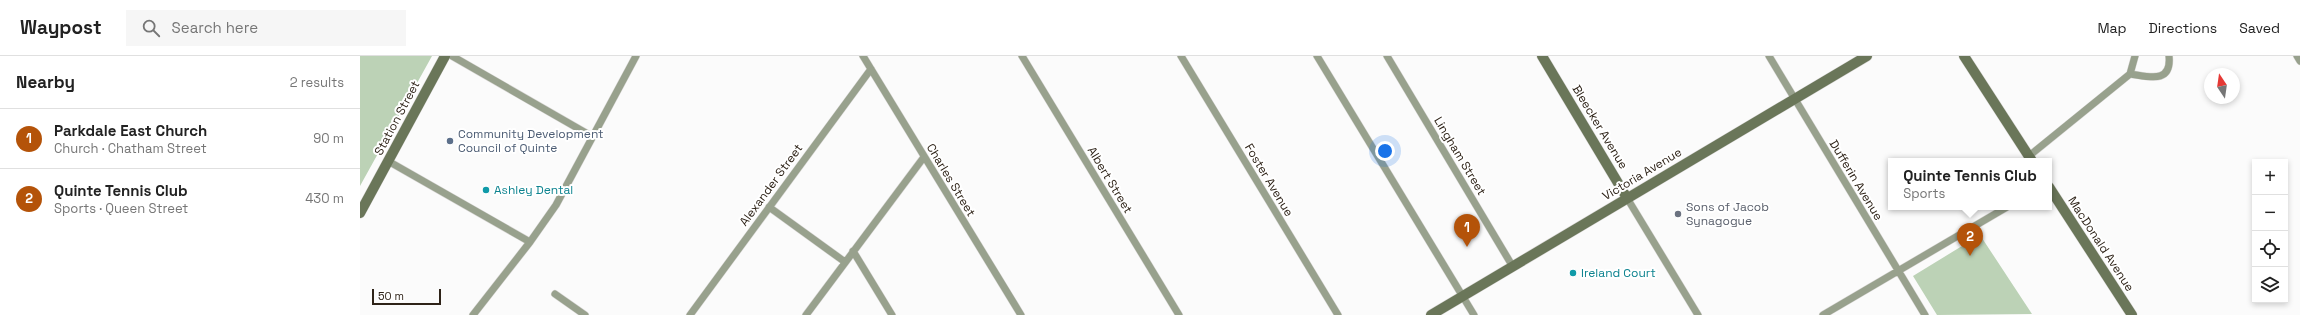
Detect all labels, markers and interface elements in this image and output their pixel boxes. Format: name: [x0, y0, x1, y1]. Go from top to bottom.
search box: [126, 10, 406, 46]
text: Waypost: [20, 15, 102, 40]
icon: search: [140, 17, 162, 39]
text: Search here: [172, 18, 258, 37]
text: Map: [2097, 19, 2127, 37]
text: Directions: [2149, 19, 2217, 37]
text: Saved: [2239, 19, 2280, 37]
north arrow: [2204, 68, 2240, 104]
text: Nearby: [16, 71, 75, 93]
text: 2 results: [290, 74, 344, 91]
street label: Station Street: [371, 78, 423, 158]
street label: Bleecker Avenue: [1569, 82, 1631, 172]
street label: Lingham Street: [1430, 114, 1490, 198]
text: Parkdale East Church: [54, 121, 207, 140]
place label: Community Development Council of Quinte: [458, 126, 604, 156]
text: 1: [26, 130, 32, 147]
text: 90 m: [313, 130, 344, 147]
marker: Community Development Council of Quinte: [445, 136, 455, 146]
street label: Dufferin Avenue: [1826, 137, 1886, 223]
text: Church · Chatham Street: [54, 140, 207, 157]
street label: Charles Street: [923, 140, 979, 220]
street label: Alexander Street: [736, 141, 806, 229]
street label: Foster Avenue: [1241, 141, 1297, 219]
your location: [1375, 141, 1395, 161]
street label: Albert Street: [1084, 144, 1136, 216]
street label: Victoria Avenue: [1599, 144, 1685, 204]
popup: [1888, 158, 2052, 210]
map controls: [2252, 159, 2288, 303]
button: +: [2252, 159, 2288, 195]
text: Quinte Tennis Club: [1903, 166, 2037, 185]
text: Quinte Tennis Club: [54, 181, 188, 200]
place label: Ashley Dental: [494, 182, 573, 198]
marker: Ashley Dental: [481, 185, 491, 195]
text: Sports: [1903, 185, 1945, 202]
text: 2: [25, 190, 33, 207]
text: 430 m: [305, 190, 344, 207]
street label: MacDonald Avenue: [2064, 194, 2138, 294]
button: −: [2252, 195, 2288, 231]
place label: Sons of Jacob Synagogue: [1686, 199, 1769, 229]
text: Sports · Queen Street: [54, 200, 188, 217]
marker: Sons of Jacob Synagogue: [1673, 209, 1683, 219]
pin: 1: [1454, 214, 1480, 247]
pin: 2: [1957, 223, 1983, 256]
button: locate: [2252, 231, 2288, 267]
place label: Ireland Court: [1581, 265, 1656, 281]
button: layers: [2252, 267, 2288, 303]
marker: Ireland Court: [1568, 268, 1578, 278]
scale bar: [372, 287, 441, 306]
text: 50 m: [378, 289, 404, 303]

